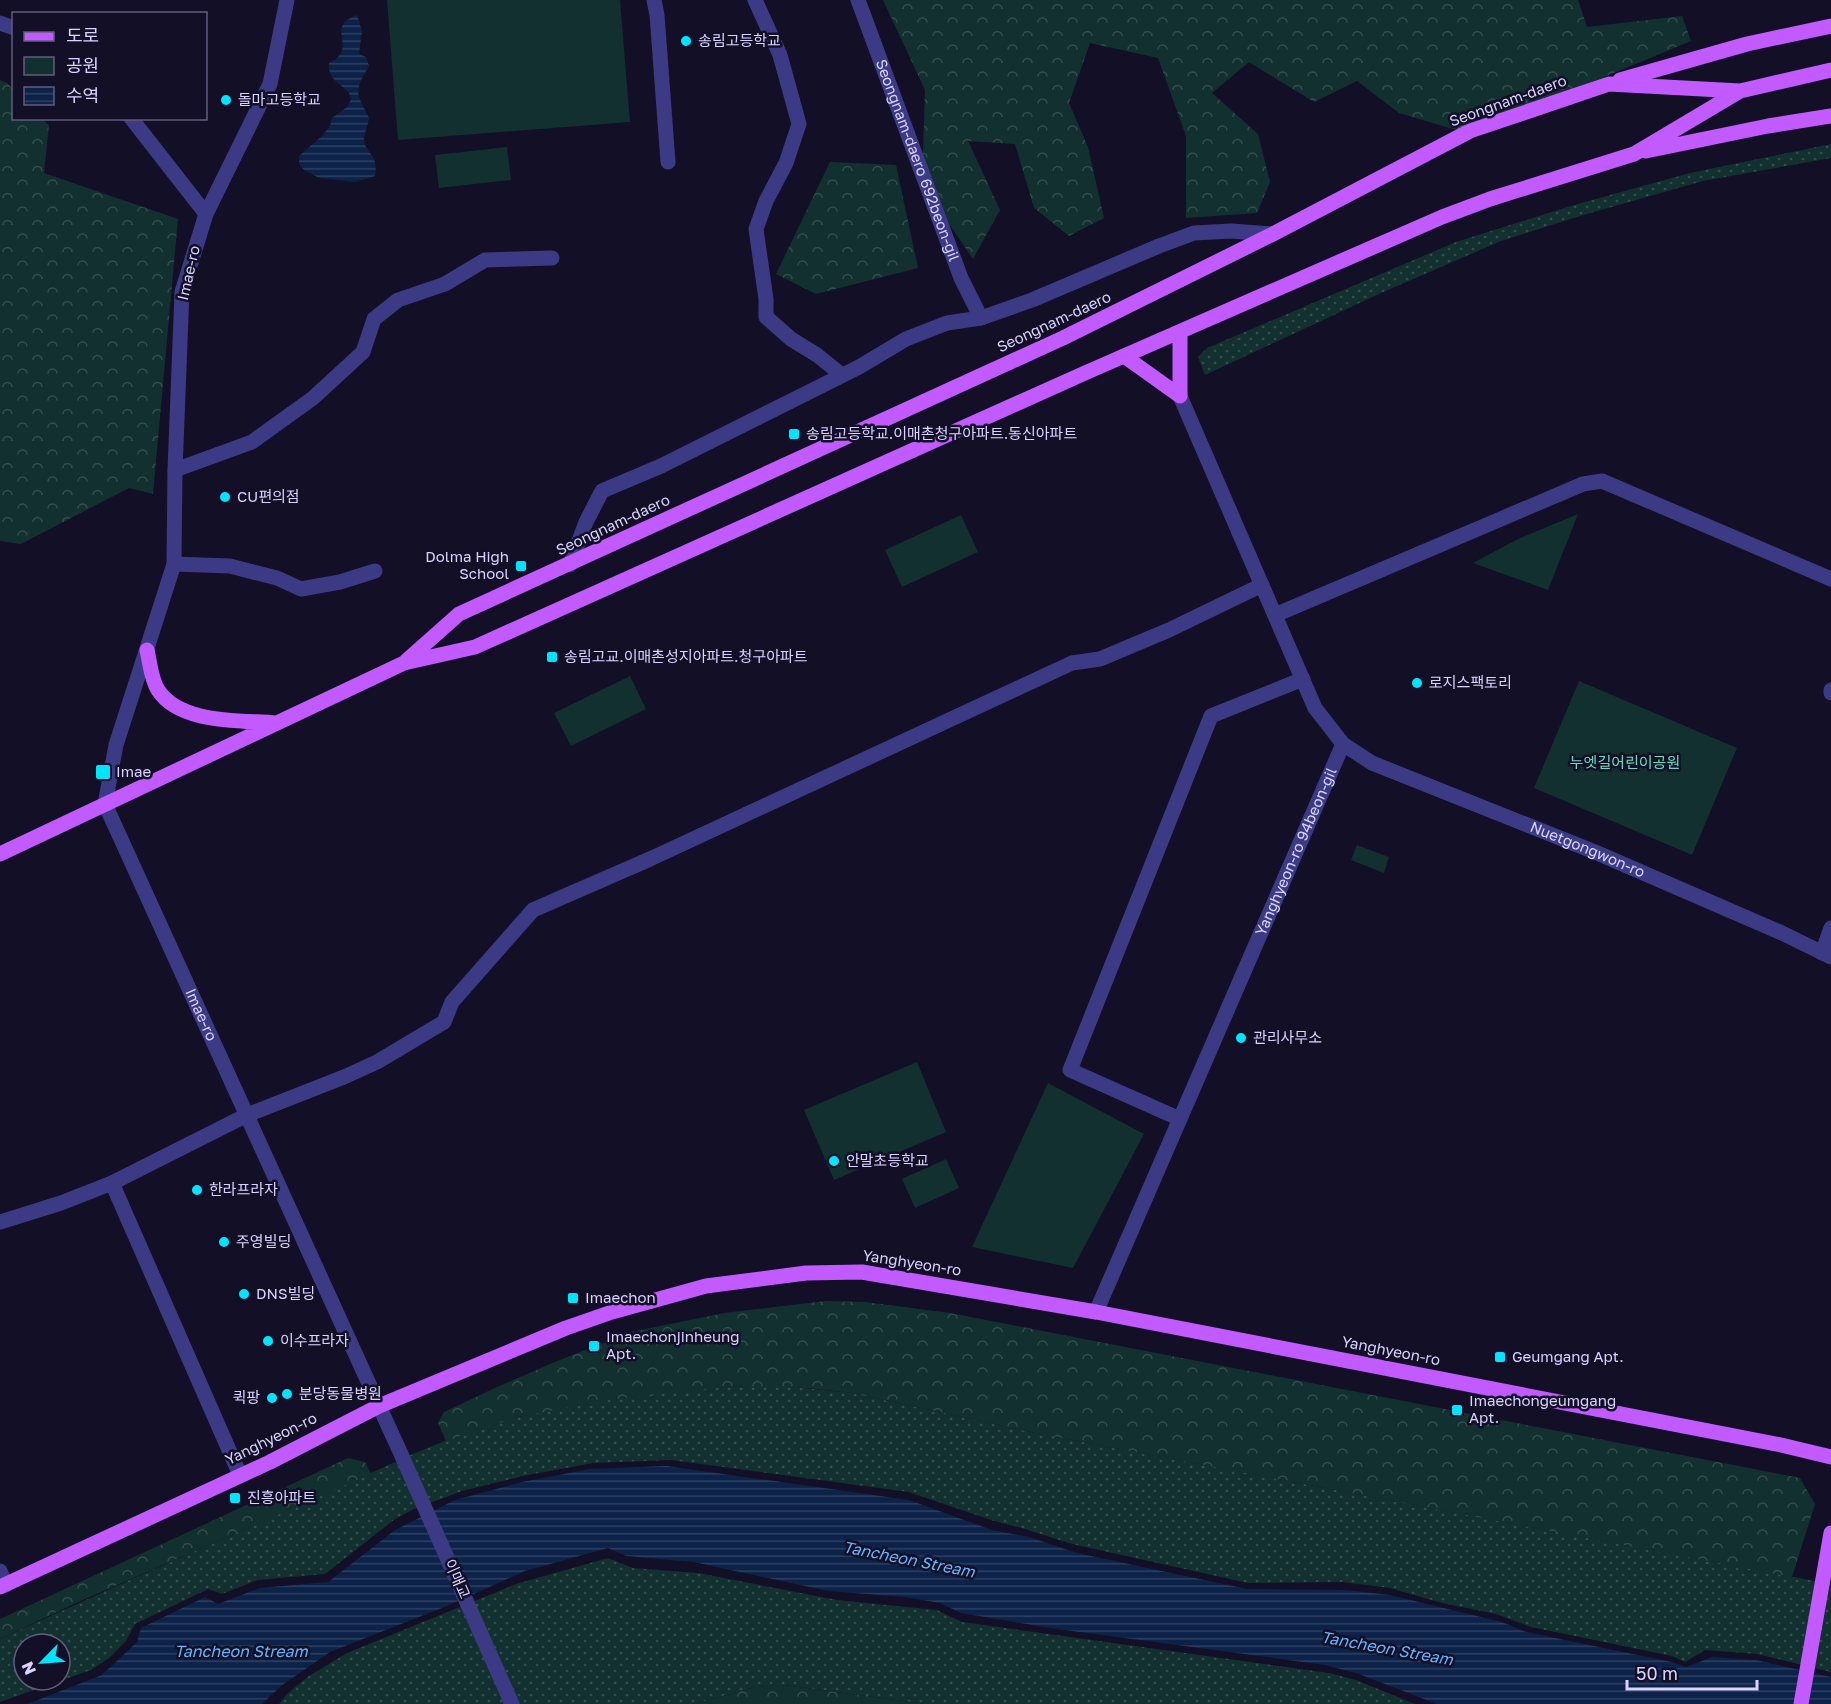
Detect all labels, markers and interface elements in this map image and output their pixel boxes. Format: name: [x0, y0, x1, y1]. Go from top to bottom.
legend: [12, 12, 207, 120]
text: 도로: [66, 24, 99, 46]
place label: 송림고등학교: [698, 31, 781, 49]
marker: 송림고등학교: [679, 34, 693, 48]
text: 공원: [66, 54, 99, 76]
street label: Seongnam-daero 692beon-gil: [873, 56, 964, 264]
street label: Seongnam-daero: [1447, 70, 1569, 130]
text: 수역: [66, 84, 99, 106]
place label: 돌마고등학교: [238, 90, 321, 108]
marker: 돌마고등학교: [219, 93, 233, 107]
street label: Imae-ro: [173, 244, 203, 302]
street label: Seongnam-daero: [994, 287, 1113, 355]
place label: 송림고등학교.이매촌청구아파트.동신아파트: [806, 424, 1077, 442]
marker: 송림고등학교.이매촌청구아파트.동신아파트: [787, 427, 801, 441]
place label: CU편의점: [237, 487, 300, 505]
marker: CU편의점: [218, 490, 232, 504]
street label: Seongnam-daero: [553, 490, 672, 558]
place label: Dolma High School: [425, 547, 509, 582]
marker: Dolma High School: [514, 559, 528, 573]
place label: 송림고교.이매촌성지아파트.청구아파트: [564, 647, 808, 665]
marker: 송림고교.이매촌성지아파트.청구아파트: [545, 650, 559, 664]
place label: 로지스팩토리: [1429, 673, 1512, 691]
marker: 로지스팩토리: [1410, 676, 1424, 690]
park label: 누엣길어린이공원: [1570, 753, 1680, 771]
place label: Imae: [116, 762, 151, 780]
marker: Imae: [94, 763, 112, 781]
street label: Yanghyeon-ro 94beon-gil: [1251, 764, 1340, 938]
street label: Nuetgongwon-ro: [1528, 817, 1648, 881]
street label: Imae-ro: [182, 985, 222, 1043]
place label: 관리사무소: [1253, 1028, 1322, 1046]
marker: 관리사무소: [1234, 1031, 1248, 1045]
place label: 안말초등학교: [846, 1151, 929, 1169]
marker: 안말초등학교: [827, 1154, 841, 1168]
place label: 한라프라자: [209, 1180, 278, 1198]
marker: 한라프라자: [190, 1183, 204, 1197]
place label: 주영빌딩: [236, 1232, 291, 1250]
marker: 주영빌딩: [217, 1235, 231, 1249]
street label: Yanghyeon-ro: [862, 1245, 963, 1279]
place label: DNS빌딩: [256, 1284, 315, 1302]
marker: DNS빌딩: [237, 1287, 251, 1301]
place label: Imaechon: [585, 1288, 656, 1306]
marker: Imaechon: [566, 1291, 580, 1305]
place label: Imaechonjinheung Apt.: [606, 1327, 740, 1362]
place label: 이수프라자: [280, 1331, 349, 1349]
street label: Yanghyeon-ro: [1341, 1332, 1442, 1368]
marker: 이수프라자: [261, 1334, 275, 1348]
marker: Imaechonjinheung Apt.: [587, 1339, 601, 1353]
place label: Geumgang Apt.: [1512, 1347, 1624, 1365]
marker: Geumgang Apt.: [1493, 1350, 1507, 1364]
place label: 분당동물병원: [299, 1384, 382, 1402]
marker: 분당동물병원: [280, 1387, 294, 1401]
place label: 퀵팡: [232, 1388, 260, 1406]
marker: 퀵팡: [265, 1391, 279, 1405]
place label: Imaechongeumgang Apt.: [1469, 1391, 1616, 1426]
marker: Imaechongeumgang Apt.: [1450, 1403, 1464, 1417]
street label: Yanghyeon-ro: [222, 1408, 319, 1468]
place label: 진흥아파트: [247, 1488, 316, 1506]
marker: 진흥아파트: [228, 1491, 242, 1505]
water label: Tancheon Stream: [842, 1536, 977, 1582]
street label: 이매교: [441, 1556, 475, 1601]
water label: Tancheon Stream: [1320, 1627, 1455, 1670]
north arrow: [12, 1632, 72, 1692]
water label: Tancheon Stream: [174, 1641, 309, 1661]
scale bar: [1627, 1653, 1758, 1691]
text: N: [17, 1659, 40, 1678]
text: 50 m: [1636, 1662, 1678, 1684]

